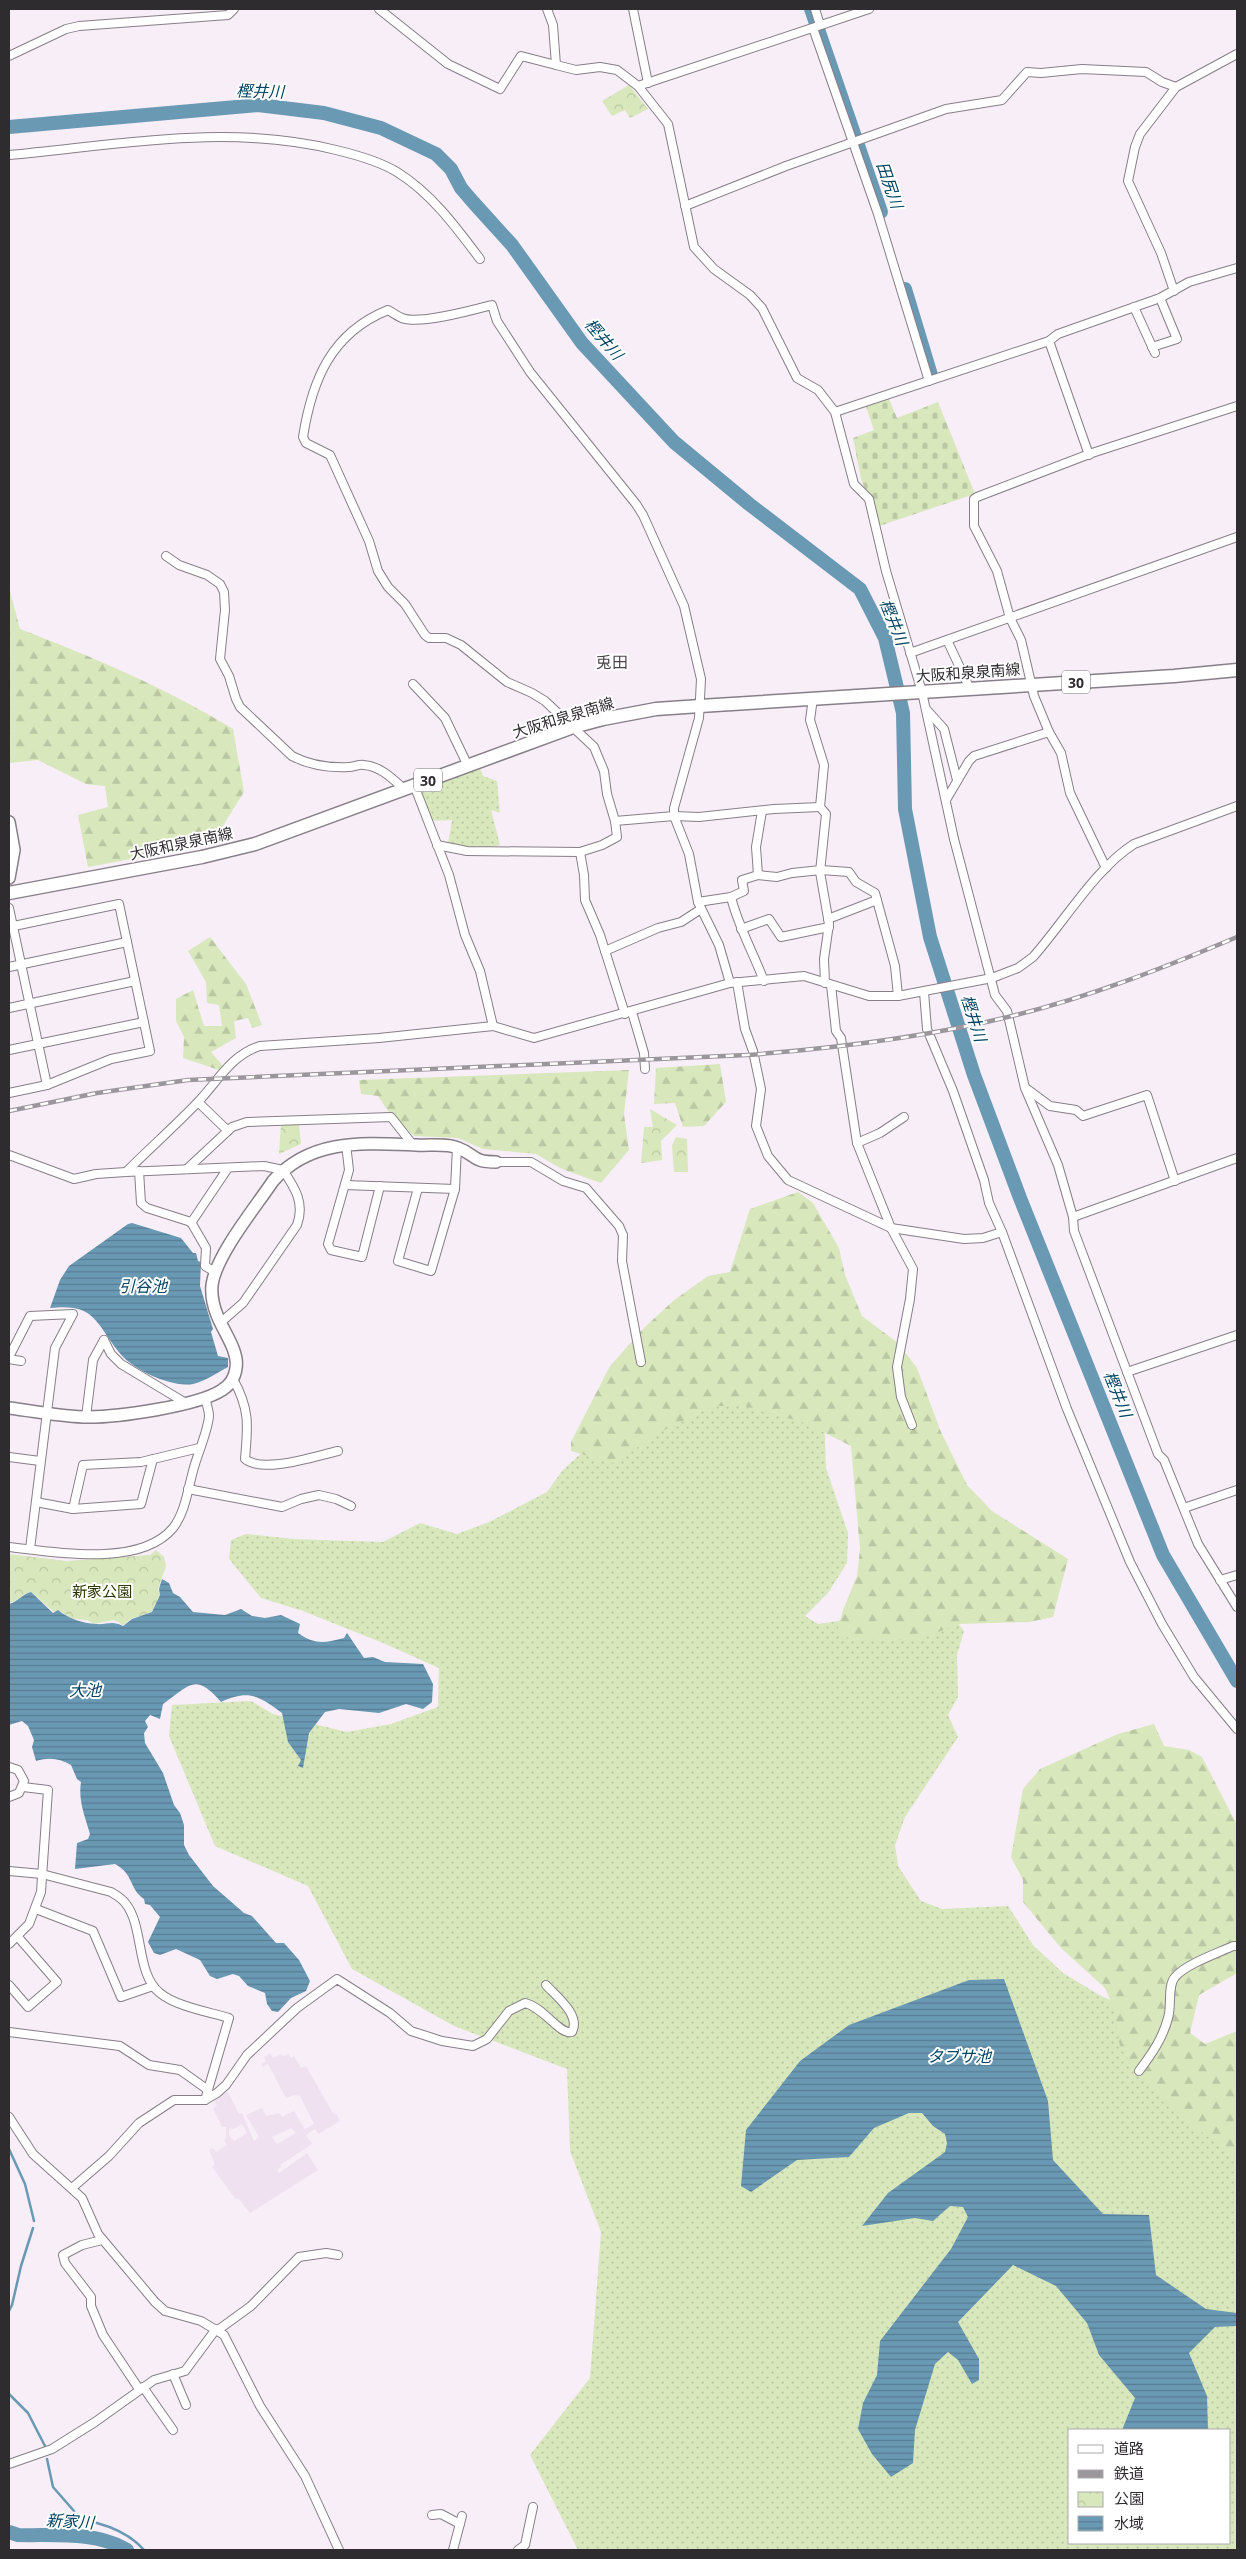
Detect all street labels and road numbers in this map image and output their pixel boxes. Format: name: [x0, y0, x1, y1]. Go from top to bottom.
street label: 大阪和泉泉南線: [915, 658, 1021, 686]
road number: 30: [1062, 670, 1090, 694]
street label: 大阪和泉泉南線: [510, 692, 616, 742]
road number: 30: [414, 768, 442, 792]
street label: 大阪和泉泉南線: [128, 822, 234, 864]

